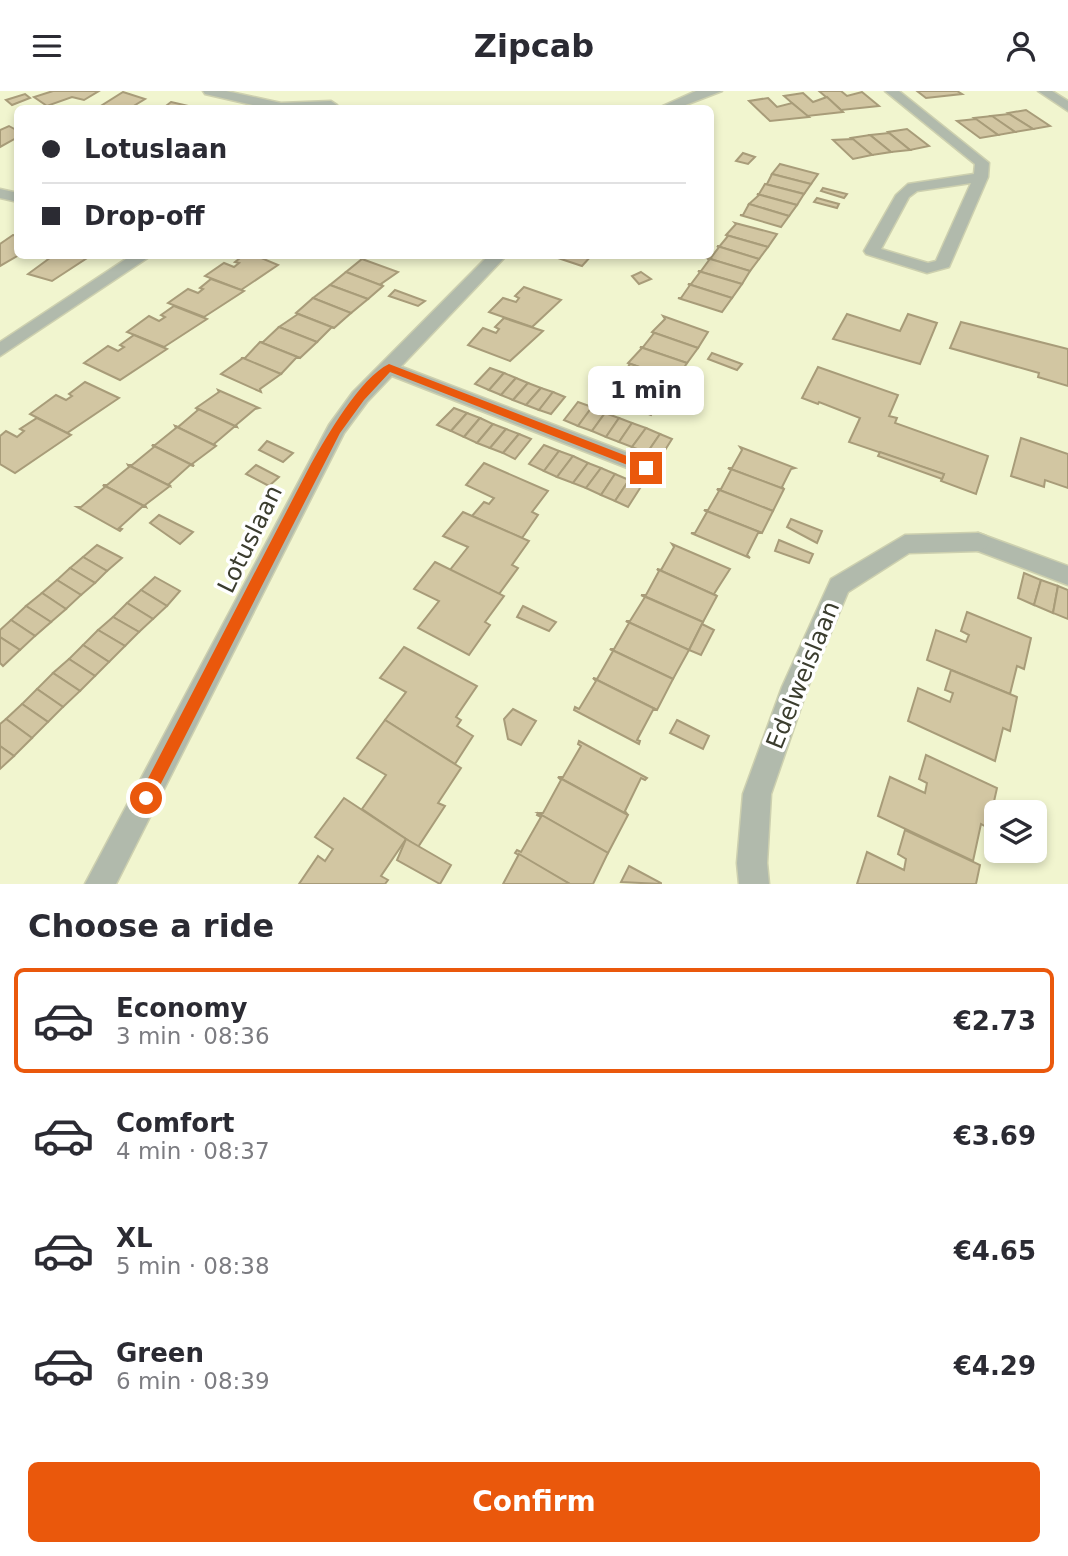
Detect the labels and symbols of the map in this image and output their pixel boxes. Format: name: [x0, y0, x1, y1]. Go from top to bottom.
callout: 1 min: [588, 367, 704, 415]
route end: [630, 452, 662, 484]
street label: Lotuslaan: [212, 481, 288, 597]
street label: Edelweislaan: [761, 597, 845, 753]
route start: [130, 782, 162, 814]

